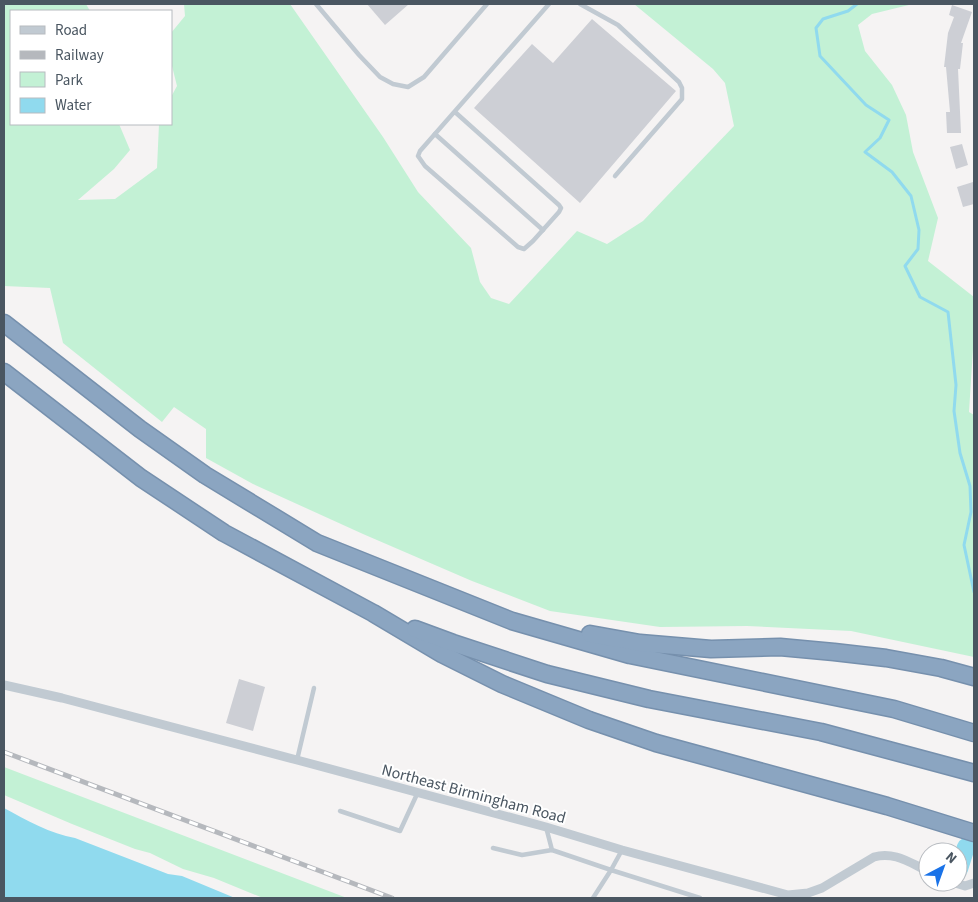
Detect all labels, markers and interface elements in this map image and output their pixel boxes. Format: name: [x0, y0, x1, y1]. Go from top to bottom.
legend: [10, 10, 172, 125]
text: Road: [55, 20, 87, 41]
text: Railway: [55, 45, 104, 66]
text: Park: [55, 70, 84, 91]
text: Water: [55, 95, 92, 116]
street label: Northeast Birmingham Road: [379, 759, 568, 829]
north arrow: [918, 842, 968, 892]
text: N: [941, 847, 961, 869]

